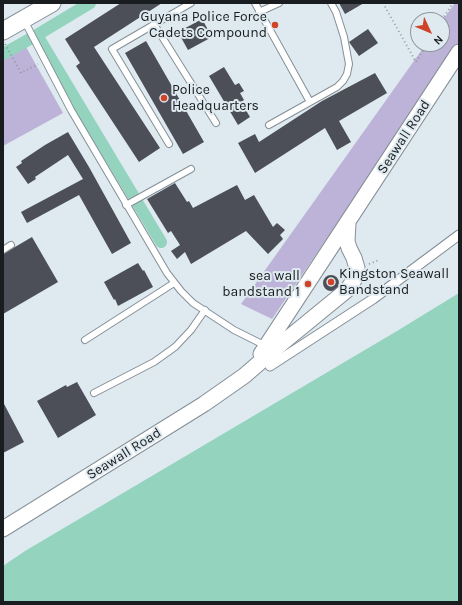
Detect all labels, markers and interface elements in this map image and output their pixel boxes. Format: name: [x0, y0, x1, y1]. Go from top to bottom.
place label: Guyana Police Force Cadets Compound: [141, 9, 267, 42]
north arrow: [410, 12, 450, 52]
marker: Guyana Police Force Cadets Compound: [270, 20, 280, 30]
text: N: [431, 33, 446, 47]
place label: Police Headquarters: [172, 82, 259, 114]
marker: Police Headquarters: [159, 93, 169, 103]
street label: Seawall Road: [374, 97, 434, 177]
place label: Kingston Seawall Bandstand: [339, 266, 449, 298]
place label: sea wall bandstand 1: [222, 268, 300, 300]
marker: Kingston Seawall Bandstand: [326, 277, 336, 287]
marker: sea wall bandstand 1: [303, 279, 313, 289]
street label: Seawall Road: [84, 424, 164, 484]

